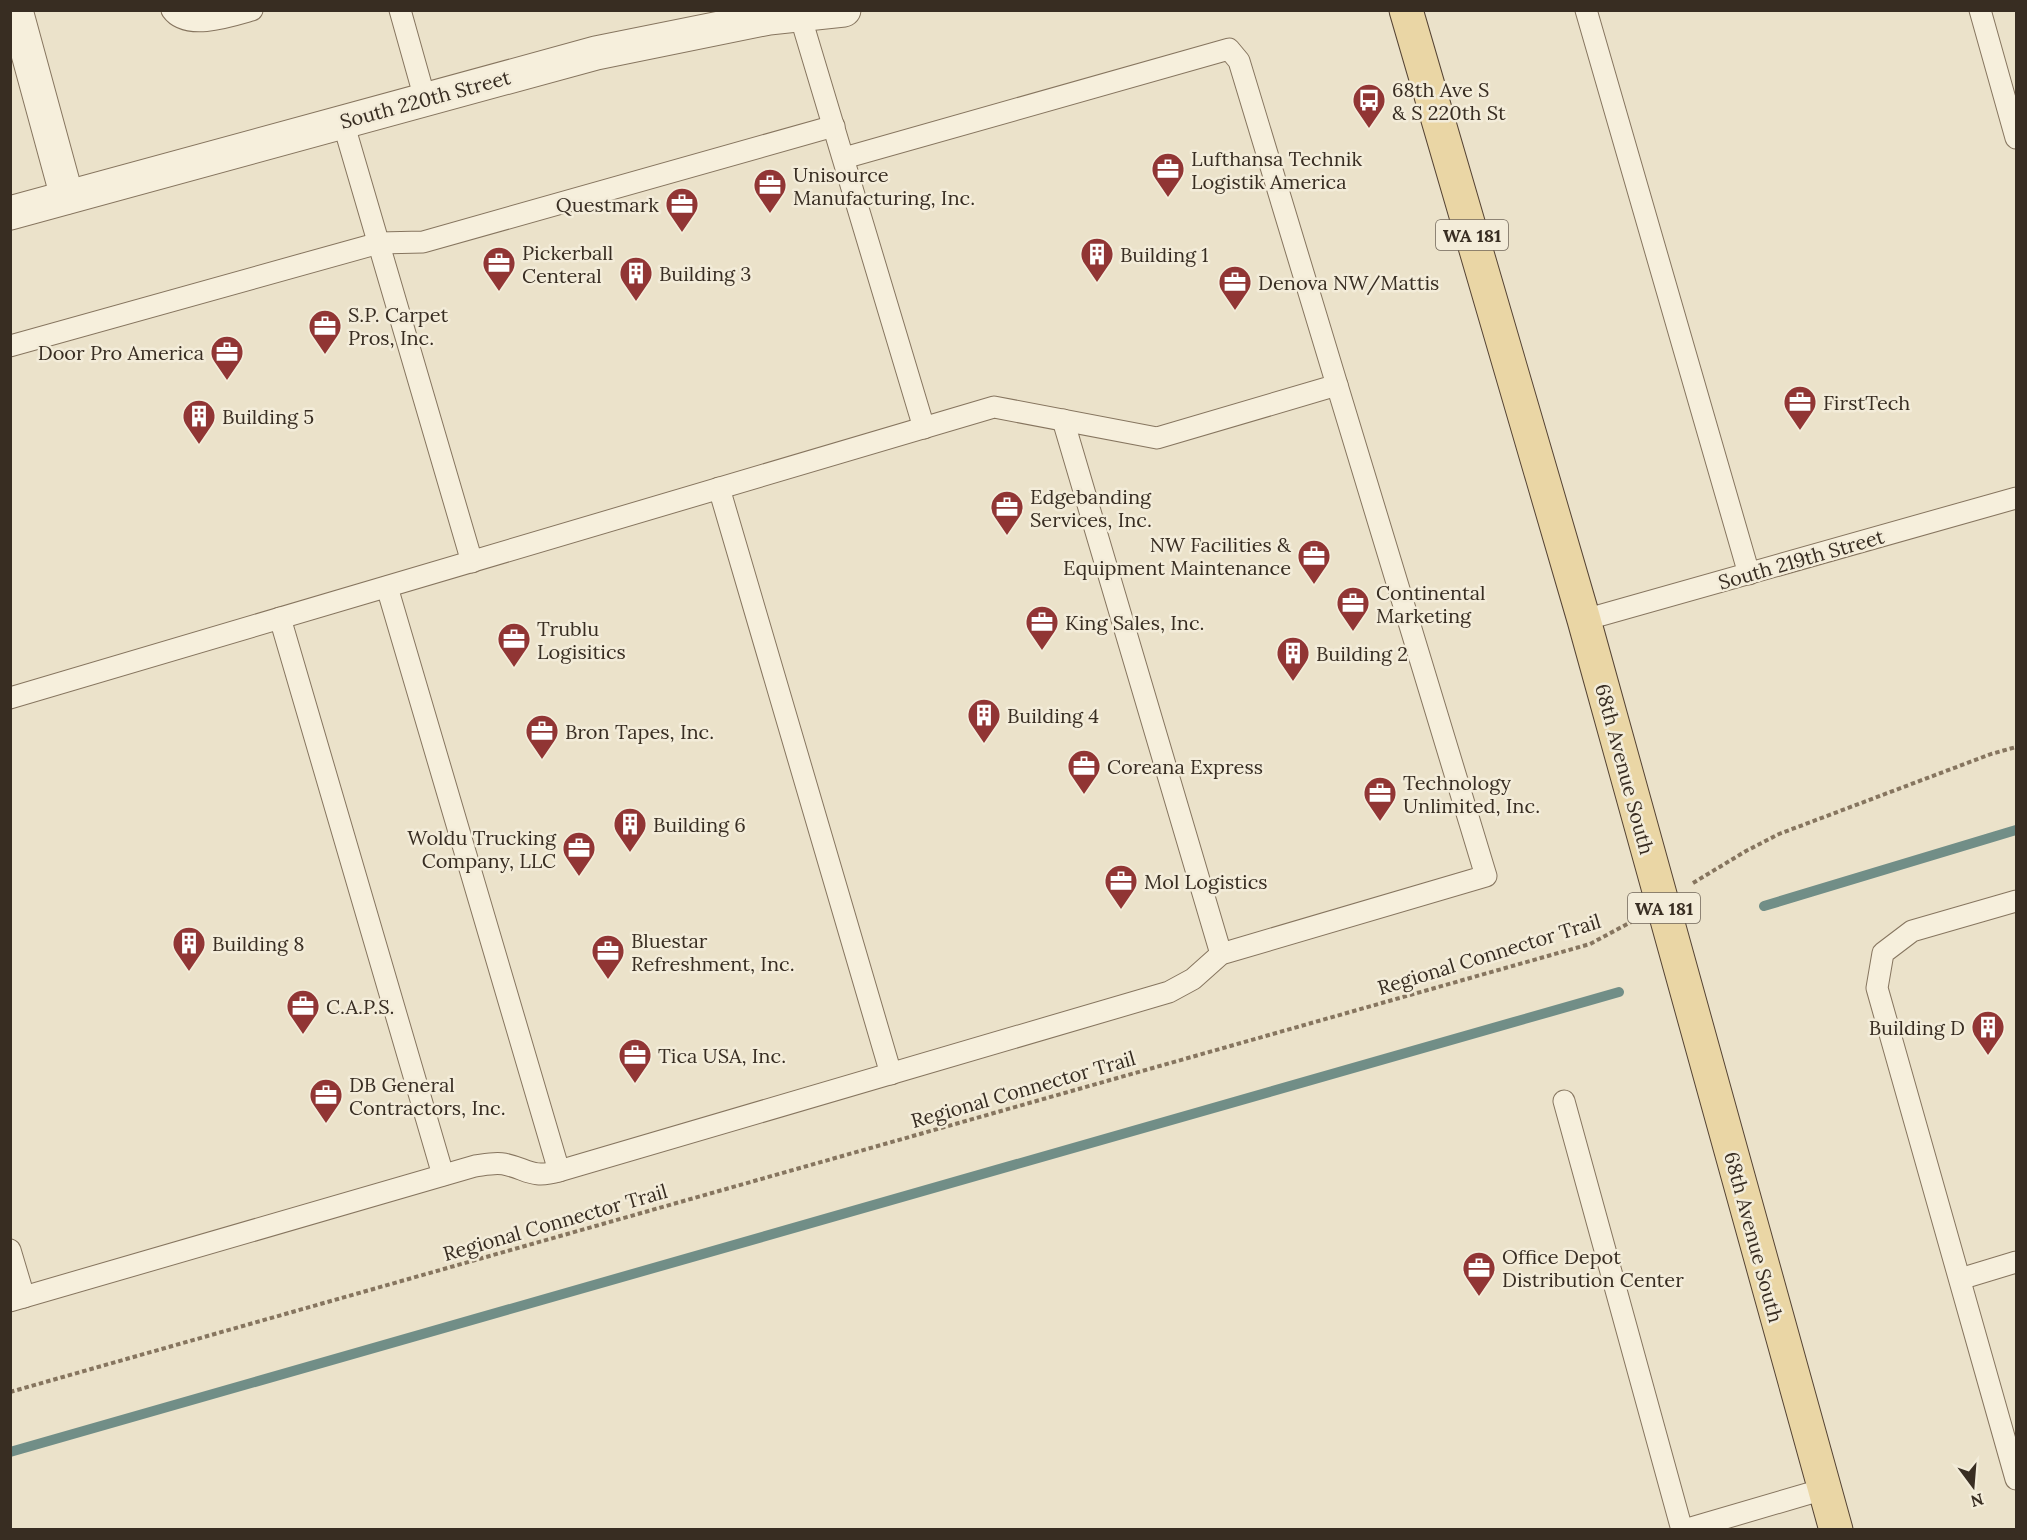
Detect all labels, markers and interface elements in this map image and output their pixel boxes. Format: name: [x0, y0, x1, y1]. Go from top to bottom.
street label: South 220th Street: [337, 64, 513, 134]
place label: 68th Ave S & S 220th St: [1392, 77, 1506, 125]
bus stop icon: 68th Ave S & S 220th St: [1351, 82, 1387, 129]
place label: Lufthansa Technik Logistik America: [1191, 146, 1362, 194]
office icon: Lufthansa Technik Logistik America: [1150, 151, 1186, 198]
place label: Unisource Manufacturing, Inc.: [793, 162, 975, 210]
office icon: Unisource Manufacturing, Inc.: [752, 167, 788, 214]
office icon: Questmark: [664, 186, 700, 233]
place label: Questmark: [556, 192, 659, 217]
road number: WA 181: [1436, 220, 1508, 250]
building icon: Building 1: [1079, 236, 1115, 283]
place label: Pickerball Centeral: [522, 240, 613, 288]
place label: Building 1: [1120, 242, 1209, 267]
office icon: Pickerball Centeral: [481, 245, 517, 292]
building icon: Building 3: [618, 255, 654, 302]
place label: Building 3: [659, 261, 751, 286]
office icon: Denova NW/Mattis: [1217, 264, 1253, 311]
place label: Denova NW/Mattis: [1258, 270, 1439, 296]
place label: S.P. Carpet Pros, Inc.: [348, 302, 448, 350]
office icon: S.P. Carpet Pros, Inc.: [307, 308, 343, 355]
office icon: Door Pro America: [209, 334, 245, 381]
place label: Door Pro America: [38, 340, 204, 365]
office icon: FirstTech: [1782, 384, 1818, 431]
place label: FirstTech: [1823, 390, 1910, 415]
building icon: Building 5: [181, 398, 217, 445]
place label: Building 5: [222, 404, 314, 429]
place label: Edgebanding Services, Inc.: [1030, 484, 1152, 532]
office icon: Edgebanding Services, Inc.: [989, 489, 1025, 536]
street label: South 219th Street: [1715, 523, 1887, 595]
place label: NW Facilities & Equipment Maintenance: [1063, 532, 1292, 580]
office icon: NW Facilities & Equipment Maintenance: [1296, 538, 1332, 585]
place label: Continental Marketing: [1376, 580, 1485, 628]
office icon: Continental Marketing: [1335, 585, 1371, 632]
office icon: King Sales, Inc.: [1024, 604, 1060, 651]
place label: King Sales, Inc.: [1065, 610, 1205, 635]
place label: Trublu Logisitics: [537, 616, 626, 664]
office icon: Trublu Logisitics: [496, 621, 532, 668]
building icon: Building 2: [1275, 635, 1311, 682]
place label: Building 2: [1316, 641, 1408, 666]
street label: 68th Avenue South: [1590, 681, 1660, 857]
building icon: Building 4: [966, 697, 1002, 744]
place label: Building 4: [1007, 703, 1099, 728]
office icon: Bron Tapes, Inc.: [524, 713, 560, 760]
place label: Bron Tapes, Inc.: [565, 719, 714, 744]
office icon: Coreana Express: [1066, 748, 1102, 795]
place label: Coreana Express: [1107, 754, 1263, 779]
place label: Technology Unlimited, Inc.: [1403, 770, 1540, 818]
office icon: Technology Unlimited, Inc.: [1362, 775, 1398, 822]
building icon: Building 6: [612, 806, 648, 853]
place label: Building 6: [653, 812, 746, 837]
place label: Woldu Trucking Company, LLC: [407, 825, 557, 873]
office icon: Woldu Trucking Company, LLC: [561, 830, 597, 877]
office icon: Mol Logistics: [1103, 863, 1139, 910]
place label: Mol Logistics: [1144, 869, 1268, 894]
road number: WA 181: [1628, 893, 1700, 923]
street label: Regional Connector Trail: [1374, 908, 1604, 1000]
building icon: Building 8: [171, 925, 207, 972]
place label: Bluestar Refreshment, Inc.: [631, 928, 795, 976]
place label: Building 8: [212, 931, 305, 956]
office icon: Bluestar Refreshment, Inc.: [590, 933, 626, 980]
office icon: C.A.P.S.: [285, 988, 321, 1035]
place label: C.A.P.S.: [326, 994, 395, 1019]
building icon: Building D: [1970, 1009, 2006, 1056]
place label: Building D: [1869, 1015, 1965, 1040]
office icon: Tica USA, Inc.: [617, 1037, 653, 1084]
place label: Tica USA, Inc.: [658, 1043, 786, 1068]
street label: Regional Connector Trail: [908, 1045, 1138, 1133]
place label: DB General Contractors, Inc.: [349, 1072, 506, 1120]
office icon: DB General Contractors, Inc.: [308, 1077, 344, 1124]
street label: 68th Avenue South: [1719, 1149, 1789, 1325]
street label: Regional Connector Trail: [440, 1178, 670, 1266]
place label: Office Depot Distribution Center: [1502, 1244, 1684, 1292]
office icon: Office Depot Distribution Center: [1461, 1250, 1497, 1297]
north arrow: [1943, 1456, 2003, 1516]
text: N: [1968, 1489, 1986, 1512]

